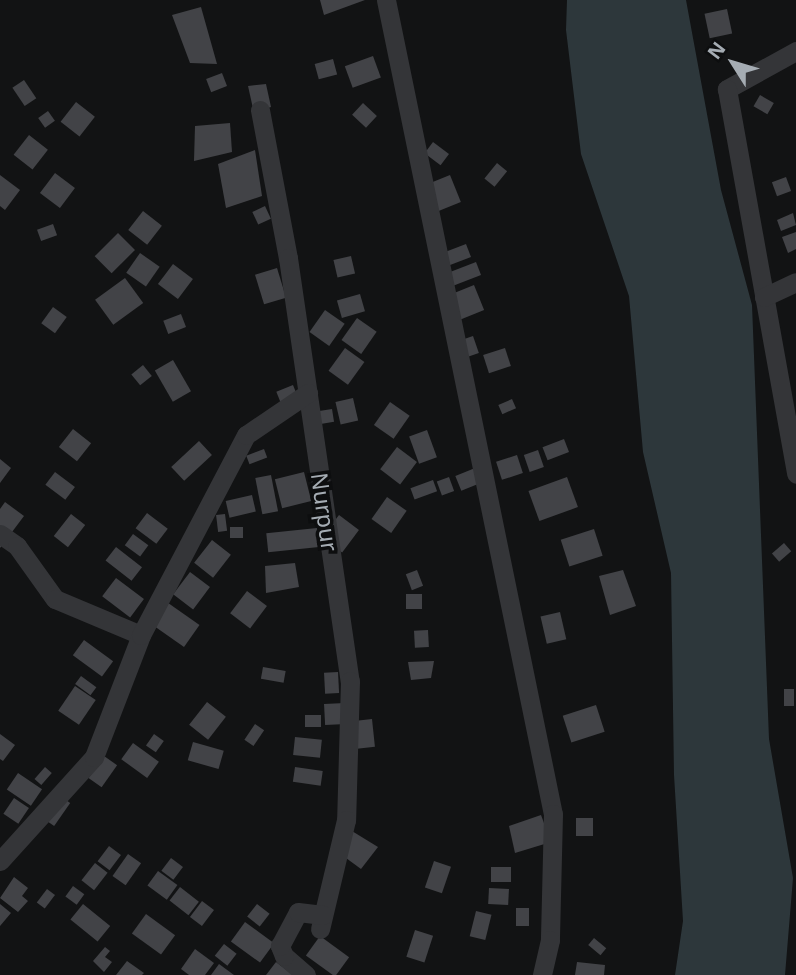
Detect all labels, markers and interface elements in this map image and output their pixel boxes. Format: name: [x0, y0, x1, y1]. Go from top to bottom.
north arrow: [698, 28, 768, 98]
text: N: [701, 36, 731, 64]
street label: Nurpur: [306, 471, 344, 553]

